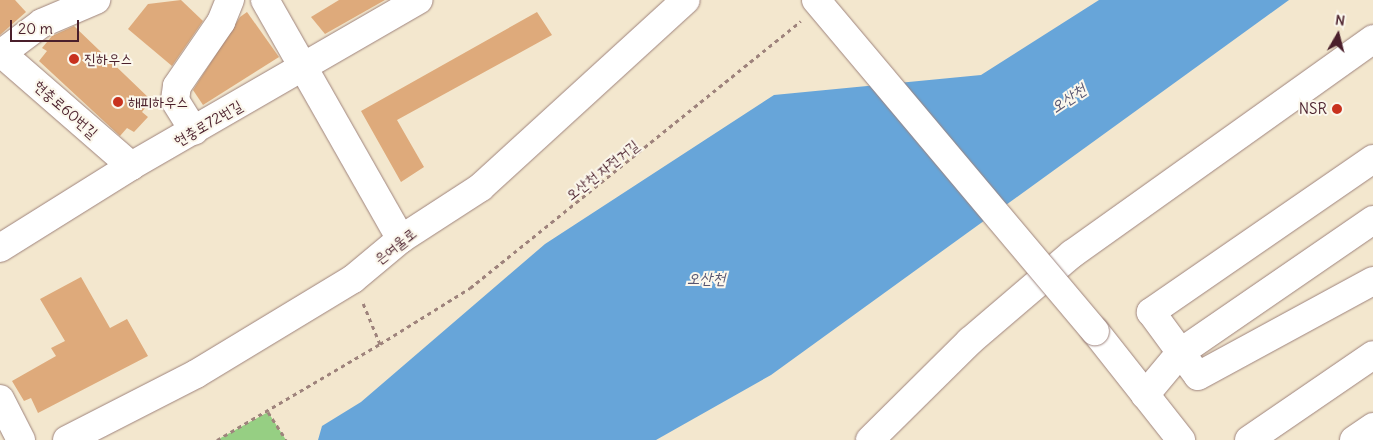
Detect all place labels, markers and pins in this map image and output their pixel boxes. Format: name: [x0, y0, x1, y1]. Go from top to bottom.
place label: 진하우스: [84, 50, 132, 68]
marker: 진하우스: [68, 53, 80, 65]
place label: 해피하우스: [128, 93, 188, 111]
marker: 해피하우스: [112, 96, 124, 108]
place label: NSR: [1299, 100, 1327, 118]
marker: NSR: [1331, 103, 1343, 115]

